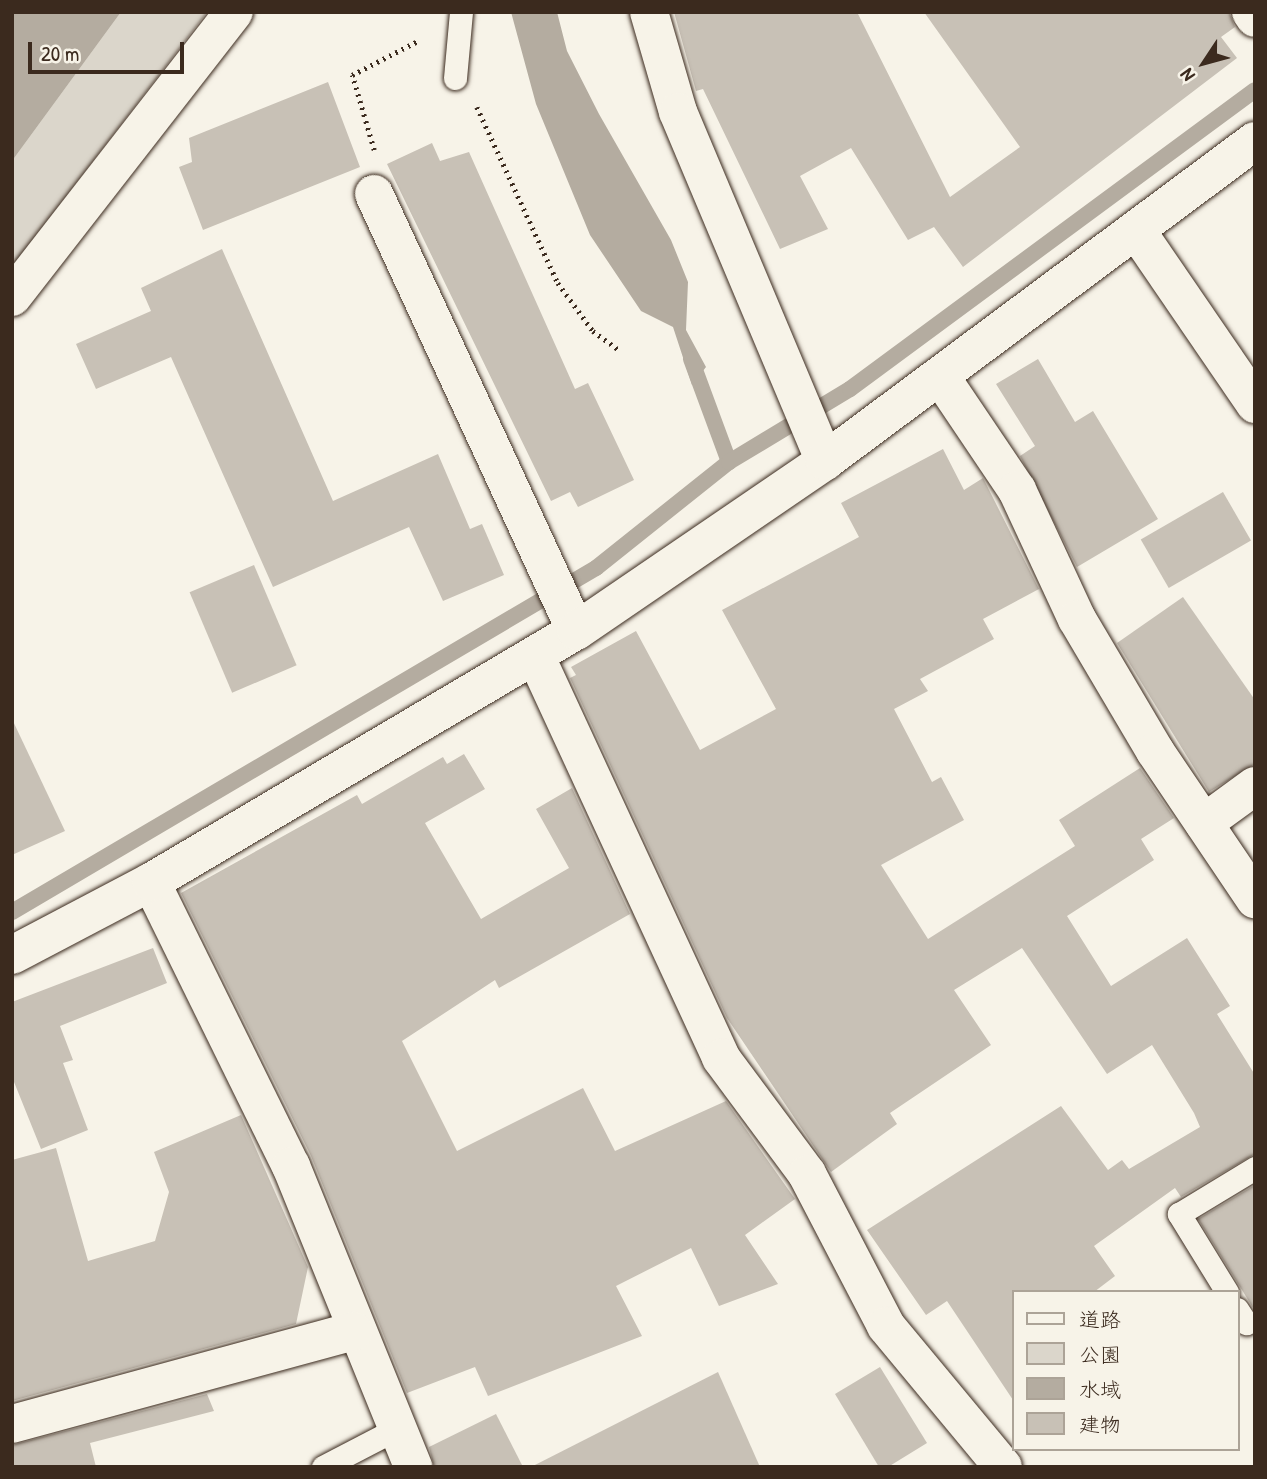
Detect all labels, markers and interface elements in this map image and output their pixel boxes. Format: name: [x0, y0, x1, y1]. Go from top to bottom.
scale bar: [32, 28, 187, 72]
north arrow: [1169, 28, 1239, 98]
text: 20 m: [41, 39, 79, 68]
text: N: [1174, 64, 1201, 87]
legend: [1012, 1290, 1239, 1451]
text: 道路: [1079, 1305, 1121, 1334]
text: 公園: [1079, 1340, 1121, 1369]
text: 水域: [1079, 1375, 1121, 1404]
text: 建物: [1079, 1410, 1121, 1439]

